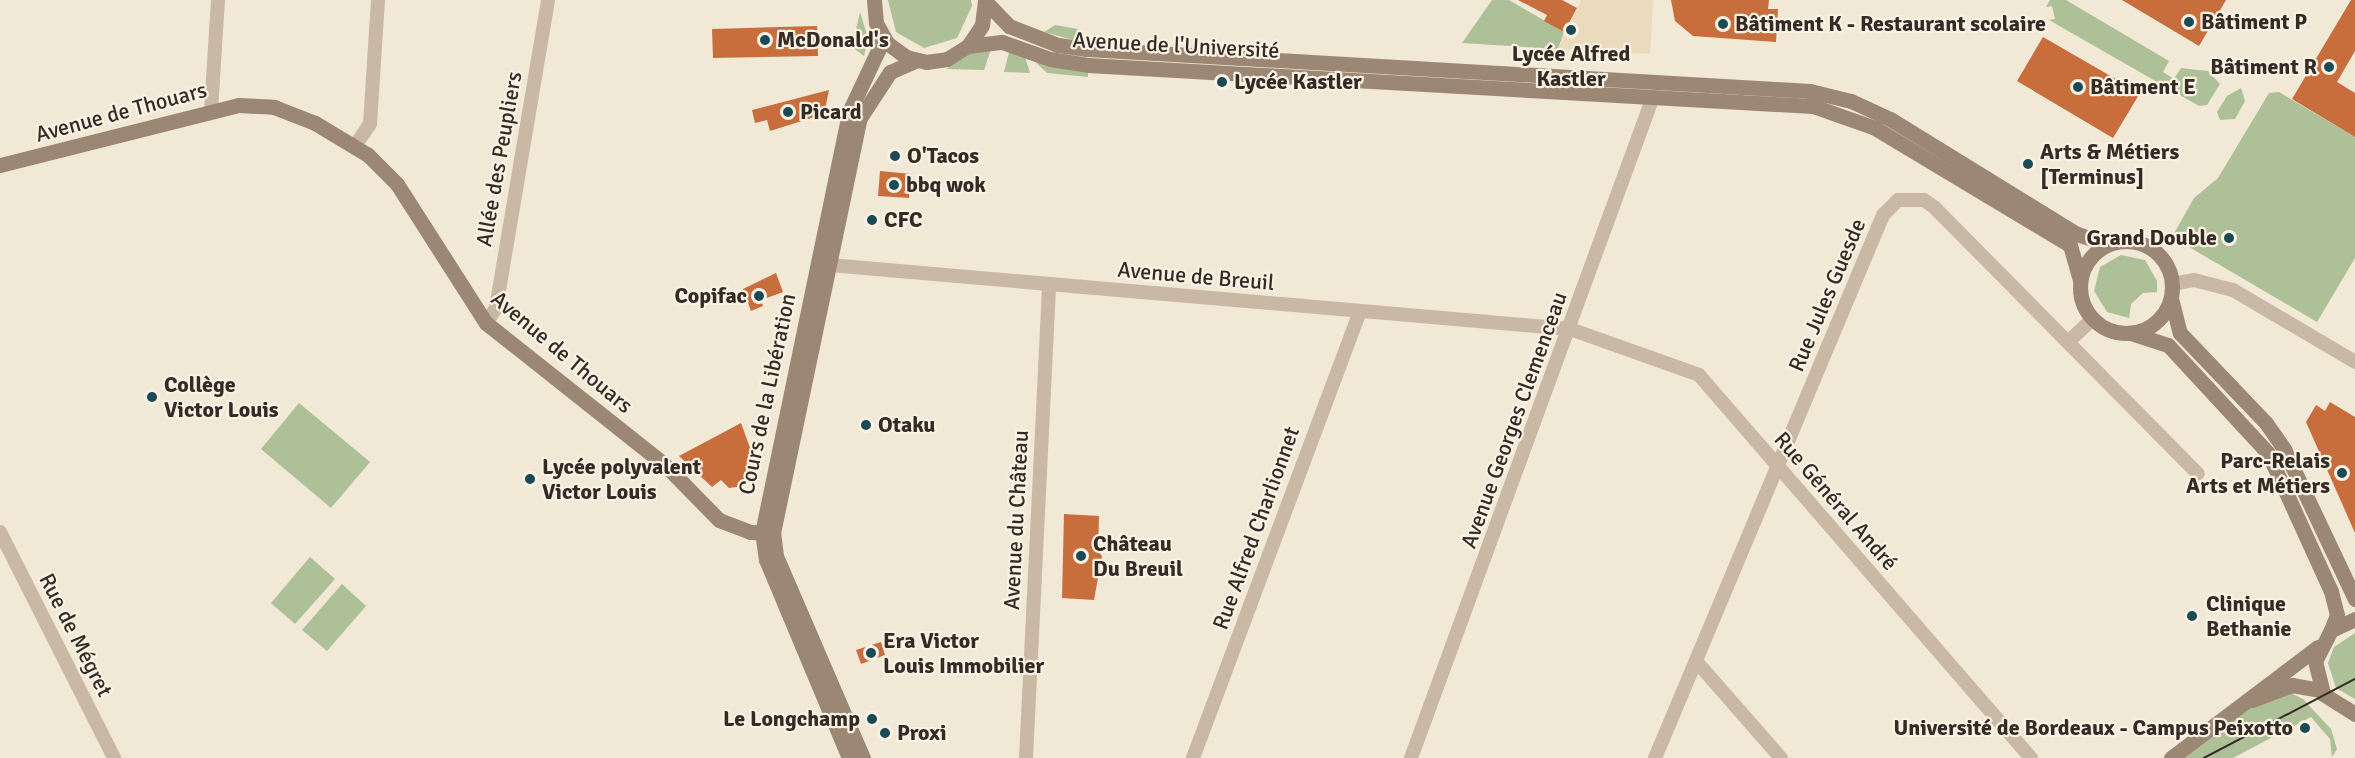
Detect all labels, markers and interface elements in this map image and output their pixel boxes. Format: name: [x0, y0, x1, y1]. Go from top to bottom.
place label: Bâtiment P: [2201, 9, 2307, 35]
place label: Bâtiment K - Restaurant scolaire: [1735, 11, 2046, 37]
marker: Bâtiment P: [2182, 15, 2196, 29]
marker: Bâtiment K - Restaurant scolaire: [1716, 17, 1730, 31]
marker: Lycée Alfred Kastler: [1564, 23, 1578, 37]
street label: Avenue de l'Université: [1072, 26, 1280, 64]
place label: McDonald's: [777, 27, 889, 53]
marker: McDonald's: [758, 33, 772, 47]
place label: Lycée Alfred Kastler: [1512, 40, 1630, 92]
place label: Bâtiment R: [2210, 54, 2317, 80]
marker: Bâtiment R: [2322, 60, 2336, 74]
street label: Allée des Peupliers: [471, 69, 527, 249]
place label: Lycée Kastler: [1234, 69, 1362, 95]
place label: Bâtiment E: [2090, 74, 2196, 100]
marker: Lycée Kastler: [1215, 75, 1229, 89]
street label: Avenue de Thouars: [32, 76, 210, 148]
marker: Bâtiment E: [2071, 80, 2085, 94]
place label: Picard: [800, 99, 862, 125]
marker: Picard: [781, 105, 795, 119]
place label: Arts & Métiers [Terminus]: [2040, 138, 2179, 190]
place label: O'Tacos: [907, 143, 979, 169]
marker: O'Tacos: [888, 149, 902, 163]
marker: Arts & Métiers [Terminus]: [2021, 157, 2035, 171]
place label: bbq wok: [906, 172, 986, 198]
marker: bbq wok: [887, 178, 901, 192]
place label: CFC: [884, 207, 922, 233]
marker: CFC: [865, 213, 879, 227]
street label: Rue Jules Guesde: [1783, 215, 1871, 375]
place label: Grand Double: [2086, 225, 2217, 251]
marker: Grand Double: [2222, 231, 2236, 245]
street label: Avenue de Breuil: [1117, 256, 1275, 296]
place label: Copifac: [674, 283, 747, 309]
street label: Avenue de Thouars: [486, 285, 638, 419]
street label: Avenue Georges Clemenceau: [1455, 288, 1573, 552]
marker: Copifac: [752, 289, 766, 303]
street label: Cours de la Libération: [733, 291, 801, 497]
place label: Collège Victor Louis: [164, 371, 279, 422]
marker: Collège Victor Louis: [145, 390, 159, 404]
place label: Otaku: [878, 412, 935, 438]
marker: Otaku: [859, 418, 873, 432]
street label: Rue Alfred Charlionnet: [1207, 423, 1305, 633]
street label: Rue Général André: [1769, 426, 1903, 576]
street label: Avenue du Château: [998, 429, 1034, 611]
place label: Parc-Relais Arts et Métiers: [2186, 447, 2330, 499]
place label: Lycée polyvalent Victor Louis: [542, 453, 701, 505]
marker: Parc-Relais Arts et Métiers: [2335, 466, 2349, 480]
marker: Lycée polyvalent Victor Louis: [523, 472, 537, 486]
place label: Château Du Breuil: [1093, 530, 1183, 582]
marker: Château Du Breuil: [1074, 549, 1088, 563]
street label: Rue de Mégret: [34, 569, 118, 701]
place label: Clinique Bethanie: [2206, 590, 2291, 642]
marker: Clinique Bethanie: [2183, 607, 2201, 625]
place label: Era Victor Louis Immobilier: [883, 627, 1044, 678]
marker: Era Victor Louis Immobilier: [864, 646, 878, 660]
place label: Le Longchamp: [723, 706, 860, 732]
marker: Le Longchamp: [865, 712, 879, 726]
place label: Université de Bordeaux - Campus Peixotto: [1893, 715, 2293, 741]
place label: Proxi: [897, 720, 947, 746]
marker: Université de Bordeaux - Campus Peixotto: [2298, 721, 2312, 735]
marker: Proxi: [878, 726, 892, 740]

